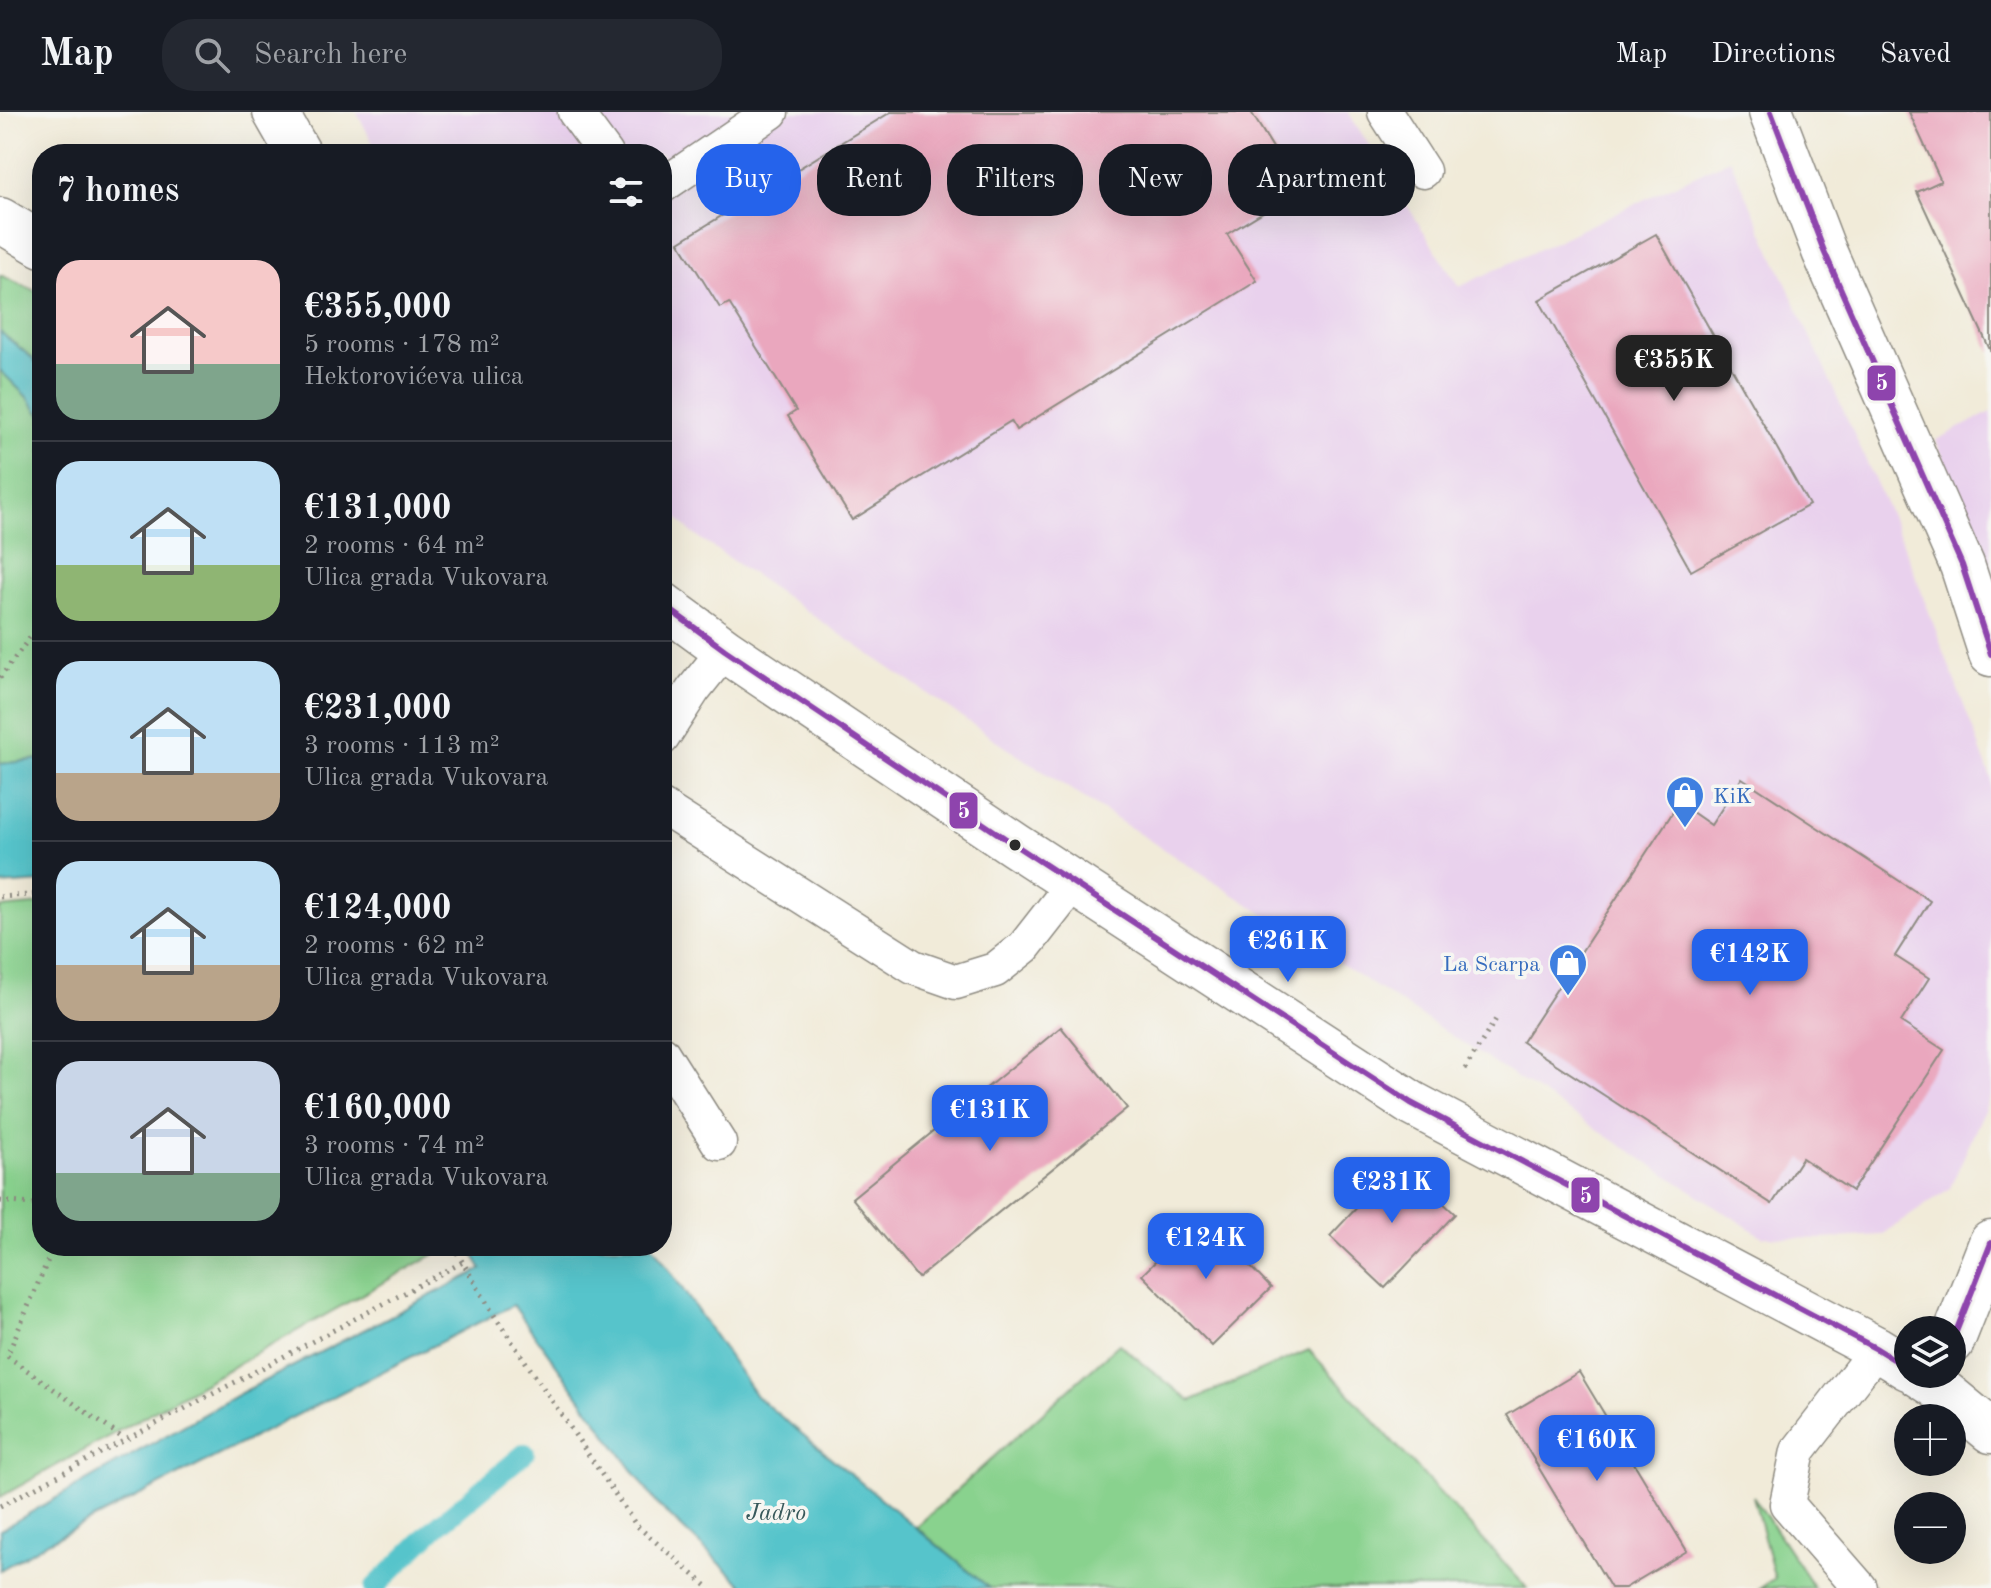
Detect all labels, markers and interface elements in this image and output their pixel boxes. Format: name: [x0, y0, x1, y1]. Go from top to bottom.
search box: [162, 19, 722, 91]
icon: search: [190, 33, 234, 77]
text: Map: [40, 36, 114, 74]
text: Search here: [254, 40, 407, 70]
text: Map: [1615, 41, 1667, 69]
text: Directions: [1711, 41, 1836, 69]
text: Saved: [1880, 41, 1951, 69]
chip: Buy: [696, 144, 801, 216]
chip: Rent: [817, 144, 931, 216]
chip: Filters: [947, 144, 1083, 216]
chip: New: [1099, 144, 1212, 216]
chip: Apartment: [1228, 144, 1415, 216]
icon: filters: [604, 170, 648, 214]
text: 7 homes: [56, 175, 179, 209]
text: €355,000: [304, 291, 452, 325]
icon: home: [120, 292, 216, 388]
text: 5 rooms · 178 m²: [304, 332, 500, 358]
pin: €355K: [1618, 335, 1730, 403]
text: €355K: [1634, 348, 1714, 374]
text: Hektorovićeva ulica: [304, 364, 524, 390]
line badge: 5: [1866, 364, 1897, 402]
text: 5: [1876, 373, 1888, 395]
text: €131,000: [304, 492, 452, 526]
icon: home: [120, 493, 216, 589]
text: 2 rooms · 64 m²: [304, 533, 485, 559]
text: Ulica grada Vukovara: [304, 565, 548, 591]
text: €231,000: [304, 692, 452, 726]
icon: home: [120, 693, 216, 789]
text: 3 rooms · 113 m²: [304, 733, 500, 759]
text: Ulica grada Vukovara: [304, 765, 548, 791]
shop icon: KiK: [1664, 774, 1706, 829]
place label: KiK: [1713, 786, 1752, 808]
line badge: 5: [948, 791, 979, 830]
text: 5: [958, 801, 970, 823]
unlabelled marker: [1007, 837, 1023, 853]
text: €124,000: [304, 892, 452, 926]
icon: home: [120, 893, 216, 989]
pin: €261K: [1232, 916, 1344, 984]
text: €261K: [1248, 929, 1328, 955]
pin: €142K: [1694, 929, 1806, 997]
text: 2 rooms · 62 m²: [304, 933, 485, 959]
shop icon: La Scarpa: [1547, 942, 1589, 997]
text: €142K: [1710, 942, 1790, 968]
place label: La Scarpa: [1443, 954, 1540, 976]
text: Ulica grada Vukovara: [304, 965, 548, 991]
pin: €131K: [934, 1085, 1046, 1153]
text: €160,000: [304, 1092, 452, 1126]
icon: home: [120, 1093, 216, 1189]
text: €131K: [950, 1098, 1030, 1124]
text: 3 rooms · 74 m²: [304, 1133, 485, 1159]
pin: €231K: [1336, 1157, 1448, 1225]
text: Ulica grada Vukovara: [304, 1165, 548, 1191]
text: €231K: [1352, 1170, 1432, 1196]
line badge: 5: [1570, 1176, 1601, 1214]
text: 5: [1580, 1186, 1592, 1208]
pin: €124K: [1150, 1213, 1262, 1281]
text: €124K: [1166, 1226, 1246, 1252]
map controls: [1894, 1316, 1966, 1564]
button: layers: [1894, 1316, 1966, 1388]
button: +: [1894, 1404, 1966, 1476]
pin: €160K: [1541, 1415, 1653, 1483]
text: €160K: [1557, 1428, 1637, 1454]
button: −: [1894, 1492, 1966, 1564]
water label: Jadro: [746, 1502, 806, 1526]

